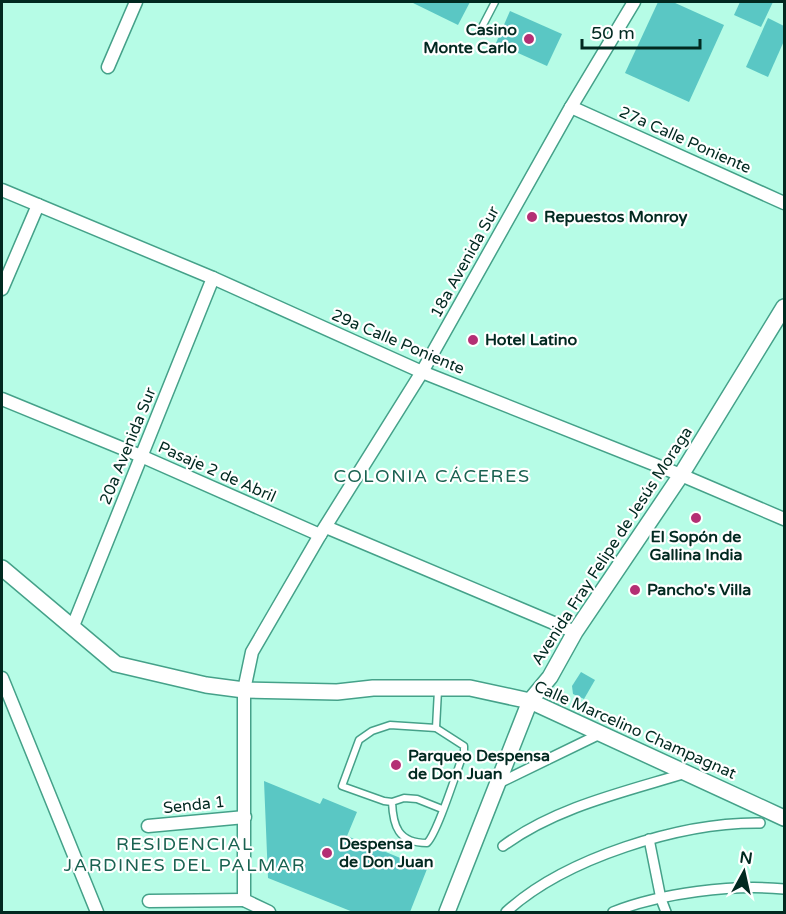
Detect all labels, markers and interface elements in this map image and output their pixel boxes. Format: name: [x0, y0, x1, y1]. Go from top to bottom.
scale bar: [582, 12, 700, 50]
place label: Casino Monte Carlo: [423, 20, 517, 58]
text: 50 m: [591, 22, 635, 44]
marker: Casino Monte Carlo: [522, 32, 536, 46]
street label: 27a Calle Poniente: [616, 102, 754, 178]
street label: 18a Avenida Sur: [426, 202, 504, 321]
place label: Repuestos Monroy: [544, 207, 688, 227]
marker: Repuestos Monroy: [525, 210, 539, 224]
street label: 29a Calle Poniente: [329, 305, 467, 379]
place label: Hotel Latino: [485, 330, 578, 350]
marker: Hotel Latino: [466, 333, 480, 347]
street label: 20a Avenida Sur: [95, 384, 161, 508]
street label: Avenida Fray Felipe de Jesús Moraga: [527, 423, 697, 669]
street label: Pasaje 2 de Abril: [155, 437, 279, 507]
district label: COLONIA CÁCERES: [333, 465, 531, 487]
marker: El Sopón de Gallina India: [689, 511, 703, 525]
place label: El Sopón de Gallina India: [649, 527, 743, 565]
place label: Pancho's Villa: [647, 580, 751, 600]
marker: Pancho's Villa: [628, 583, 642, 597]
street label: Calle Marcelino Champagnat: [531, 676, 739, 784]
place label: Parqueo Despensa de Don Juan: [408, 746, 550, 784]
marker: Parqueo Despensa de Don Juan: [389, 758, 403, 772]
street label: Senda 1: [162, 792, 226, 818]
district label: RESIDENCIAL JARDINES DEL PALMAR: [64, 833, 306, 876]
place label: Despensa de Don Juan: [339, 834, 434, 872]
north arrow: [714, 842, 774, 902]
marker: Despensa de Don Juan: [320, 846, 334, 860]
text: N: [738, 847, 754, 869]

